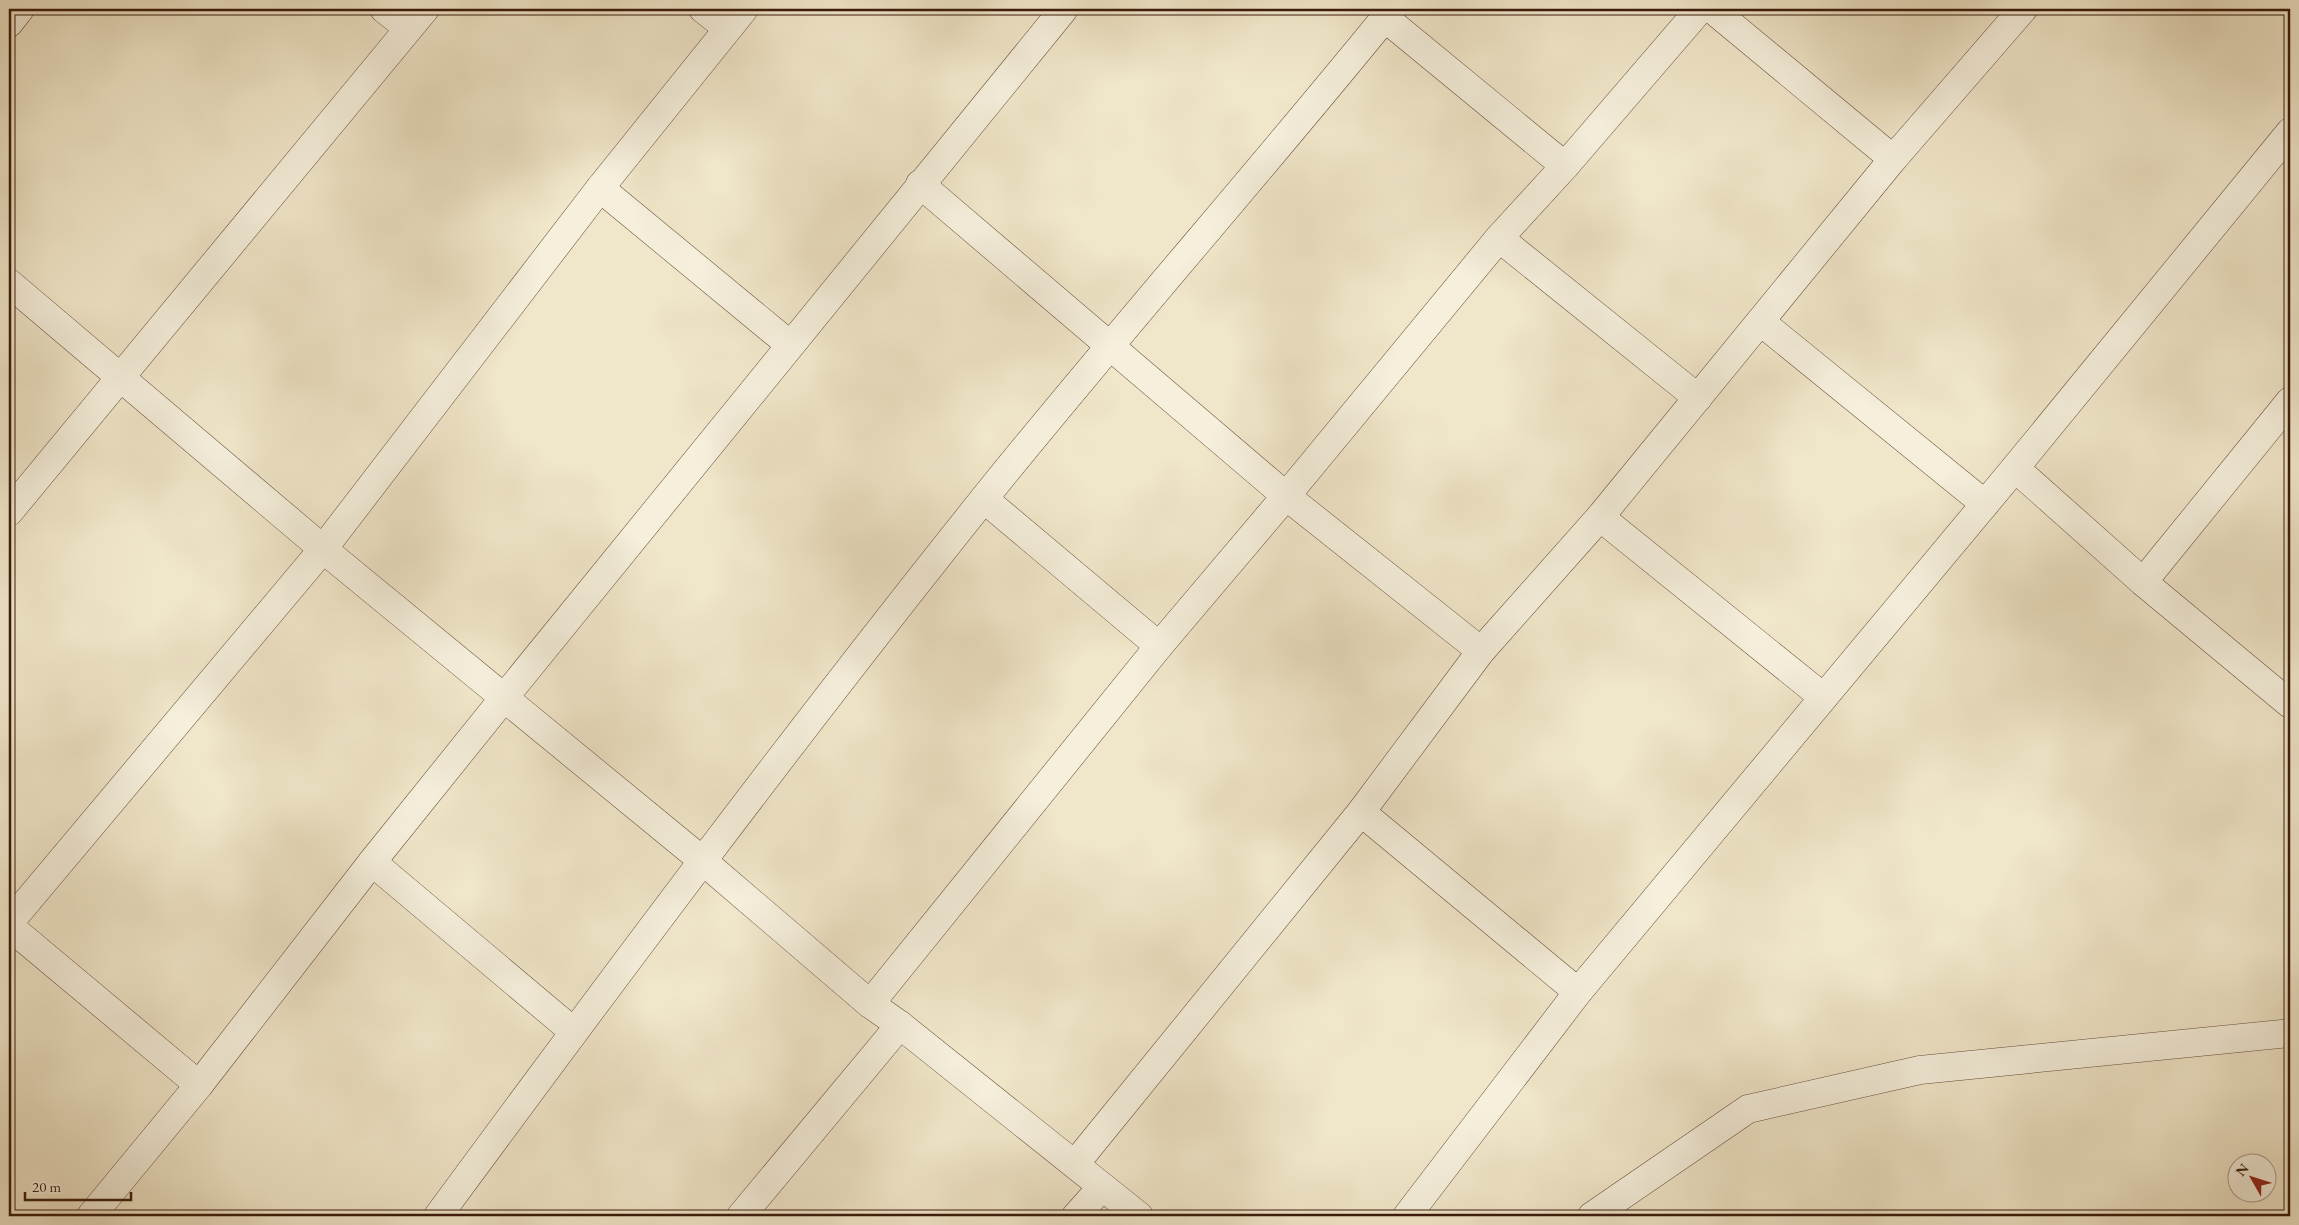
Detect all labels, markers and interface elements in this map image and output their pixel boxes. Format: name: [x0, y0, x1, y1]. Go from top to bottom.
north arrow: [2226, 1152, 2276, 1202]
text: N: [2231, 1159, 2253, 1180]
scale bar: [25, 1170, 131, 1202]
text: 20 m: [32, 1177, 61, 1196]

